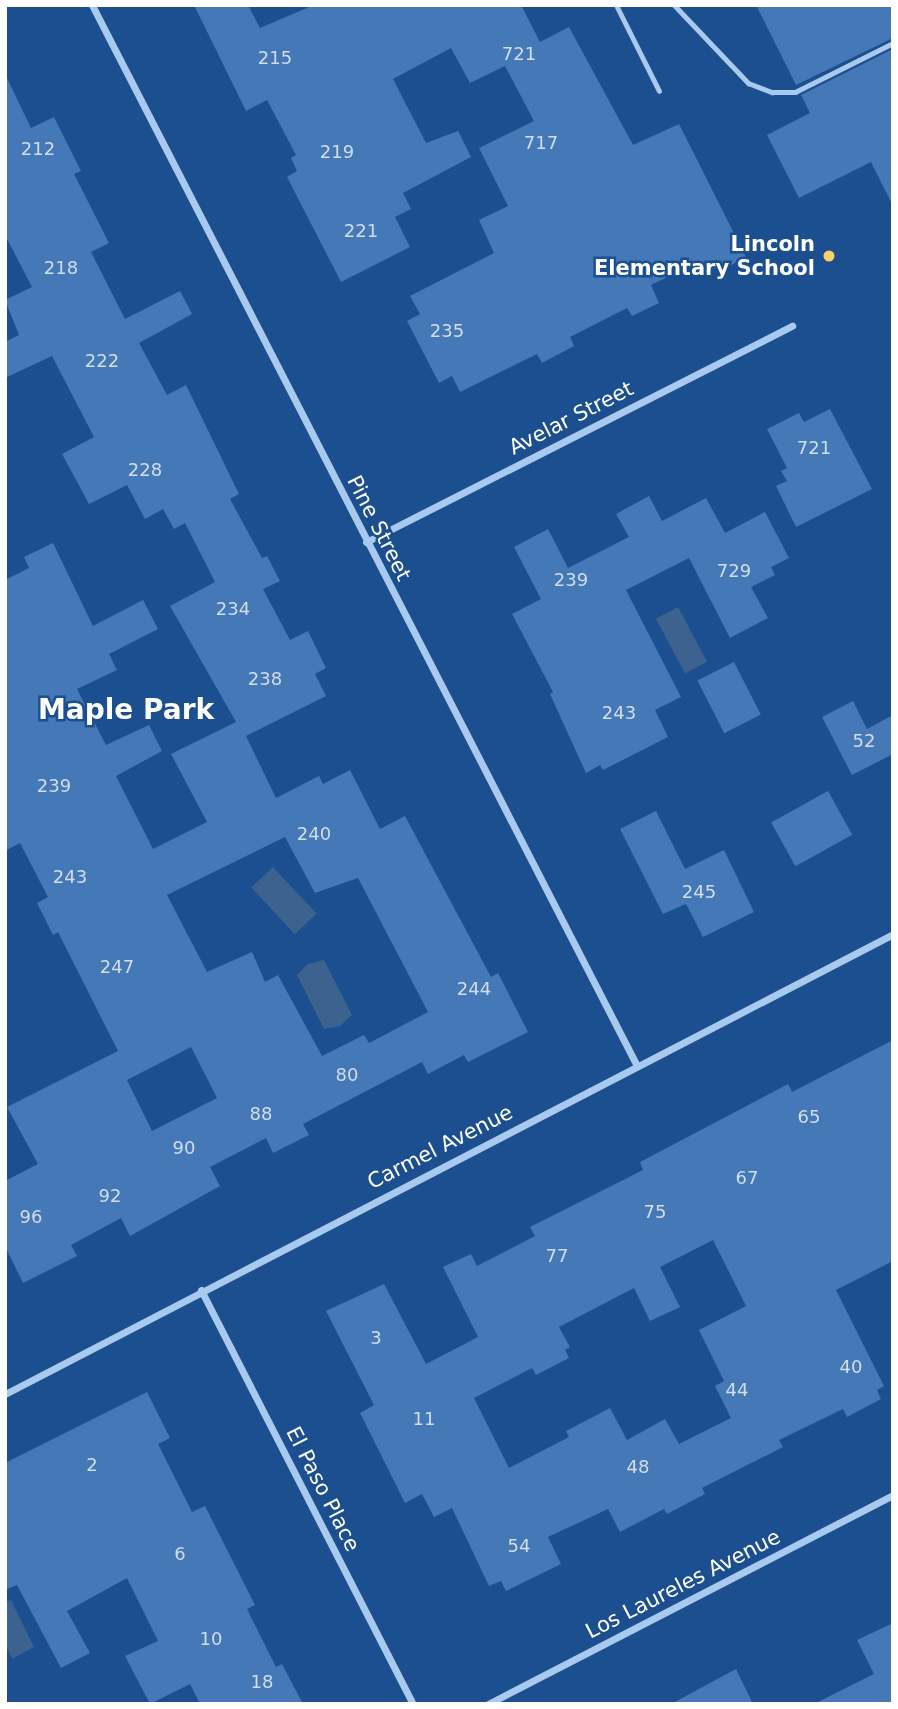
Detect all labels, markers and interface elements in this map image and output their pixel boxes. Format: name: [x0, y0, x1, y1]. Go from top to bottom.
house number: 721: [502, 43, 536, 65]
house number: 215: [258, 47, 292, 69]
house number: 717: [524, 132, 558, 154]
house number: 212: [21, 138, 55, 160]
house number: 219: [320, 141, 354, 163]
house number: 221: [344, 220, 378, 242]
place label: Lincoln Elementary School: [594, 231, 815, 281]
marker: Lincoln Elementary School: [821, 248, 837, 264]
house number: 218: [44, 257, 78, 279]
house number: 235: [430, 320, 464, 342]
house number: 222: [85, 350, 119, 372]
street label: Avelar Street: [505, 376, 637, 460]
house number: 721: [797, 437, 831, 459]
house number: 228: [128, 459, 162, 481]
street label: Pine Street: [342, 471, 416, 585]
house number: 729: [717, 560, 751, 582]
house number: 239: [554, 569, 588, 591]
house number: 234: [216, 598, 250, 620]
house number: 238: [248, 668, 282, 690]
district label: Maple Park: [38, 693, 214, 727]
house number: 243: [602, 702, 636, 724]
house number: 52: [853, 730, 875, 752]
house number: 239: [37, 775, 71, 797]
house number: 240: [297, 823, 331, 845]
house number: 243: [53, 866, 87, 888]
house number: 245: [682, 881, 716, 903]
house number: 247: [100, 956, 134, 978]
house number: 244: [457, 978, 491, 1000]
house number: 80: [336, 1064, 358, 1086]
street label: Carmel Avenue: [363, 1100, 517, 1194]
house number: 88: [250, 1103, 272, 1125]
house number: 65: [798, 1106, 820, 1128]
house number: 90: [173, 1137, 195, 1159]
house number: 67: [736, 1167, 758, 1189]
house number: 92: [99, 1185, 121, 1207]
house number: 75: [644, 1201, 666, 1223]
house number: 96: [20, 1206, 42, 1228]
house number: 77: [546, 1245, 568, 1267]
house number: 3: [370, 1327, 382, 1349]
house number: 40: [840, 1356, 862, 1378]
house number: 44: [726, 1379, 748, 1401]
house number: 11: [413, 1408, 435, 1430]
street label: El Paso Place: [281, 1422, 365, 1556]
house number: 2: [86, 1454, 98, 1476]
house number: 48: [627, 1456, 649, 1478]
street label: Los Laureles Avenue: [581, 1524, 785, 1644]
house number: 54: [508, 1535, 530, 1557]
house number: 6: [174, 1543, 186, 1565]
house number: 10: [200, 1628, 222, 1650]
house number: 18: [251, 1671, 273, 1693]

